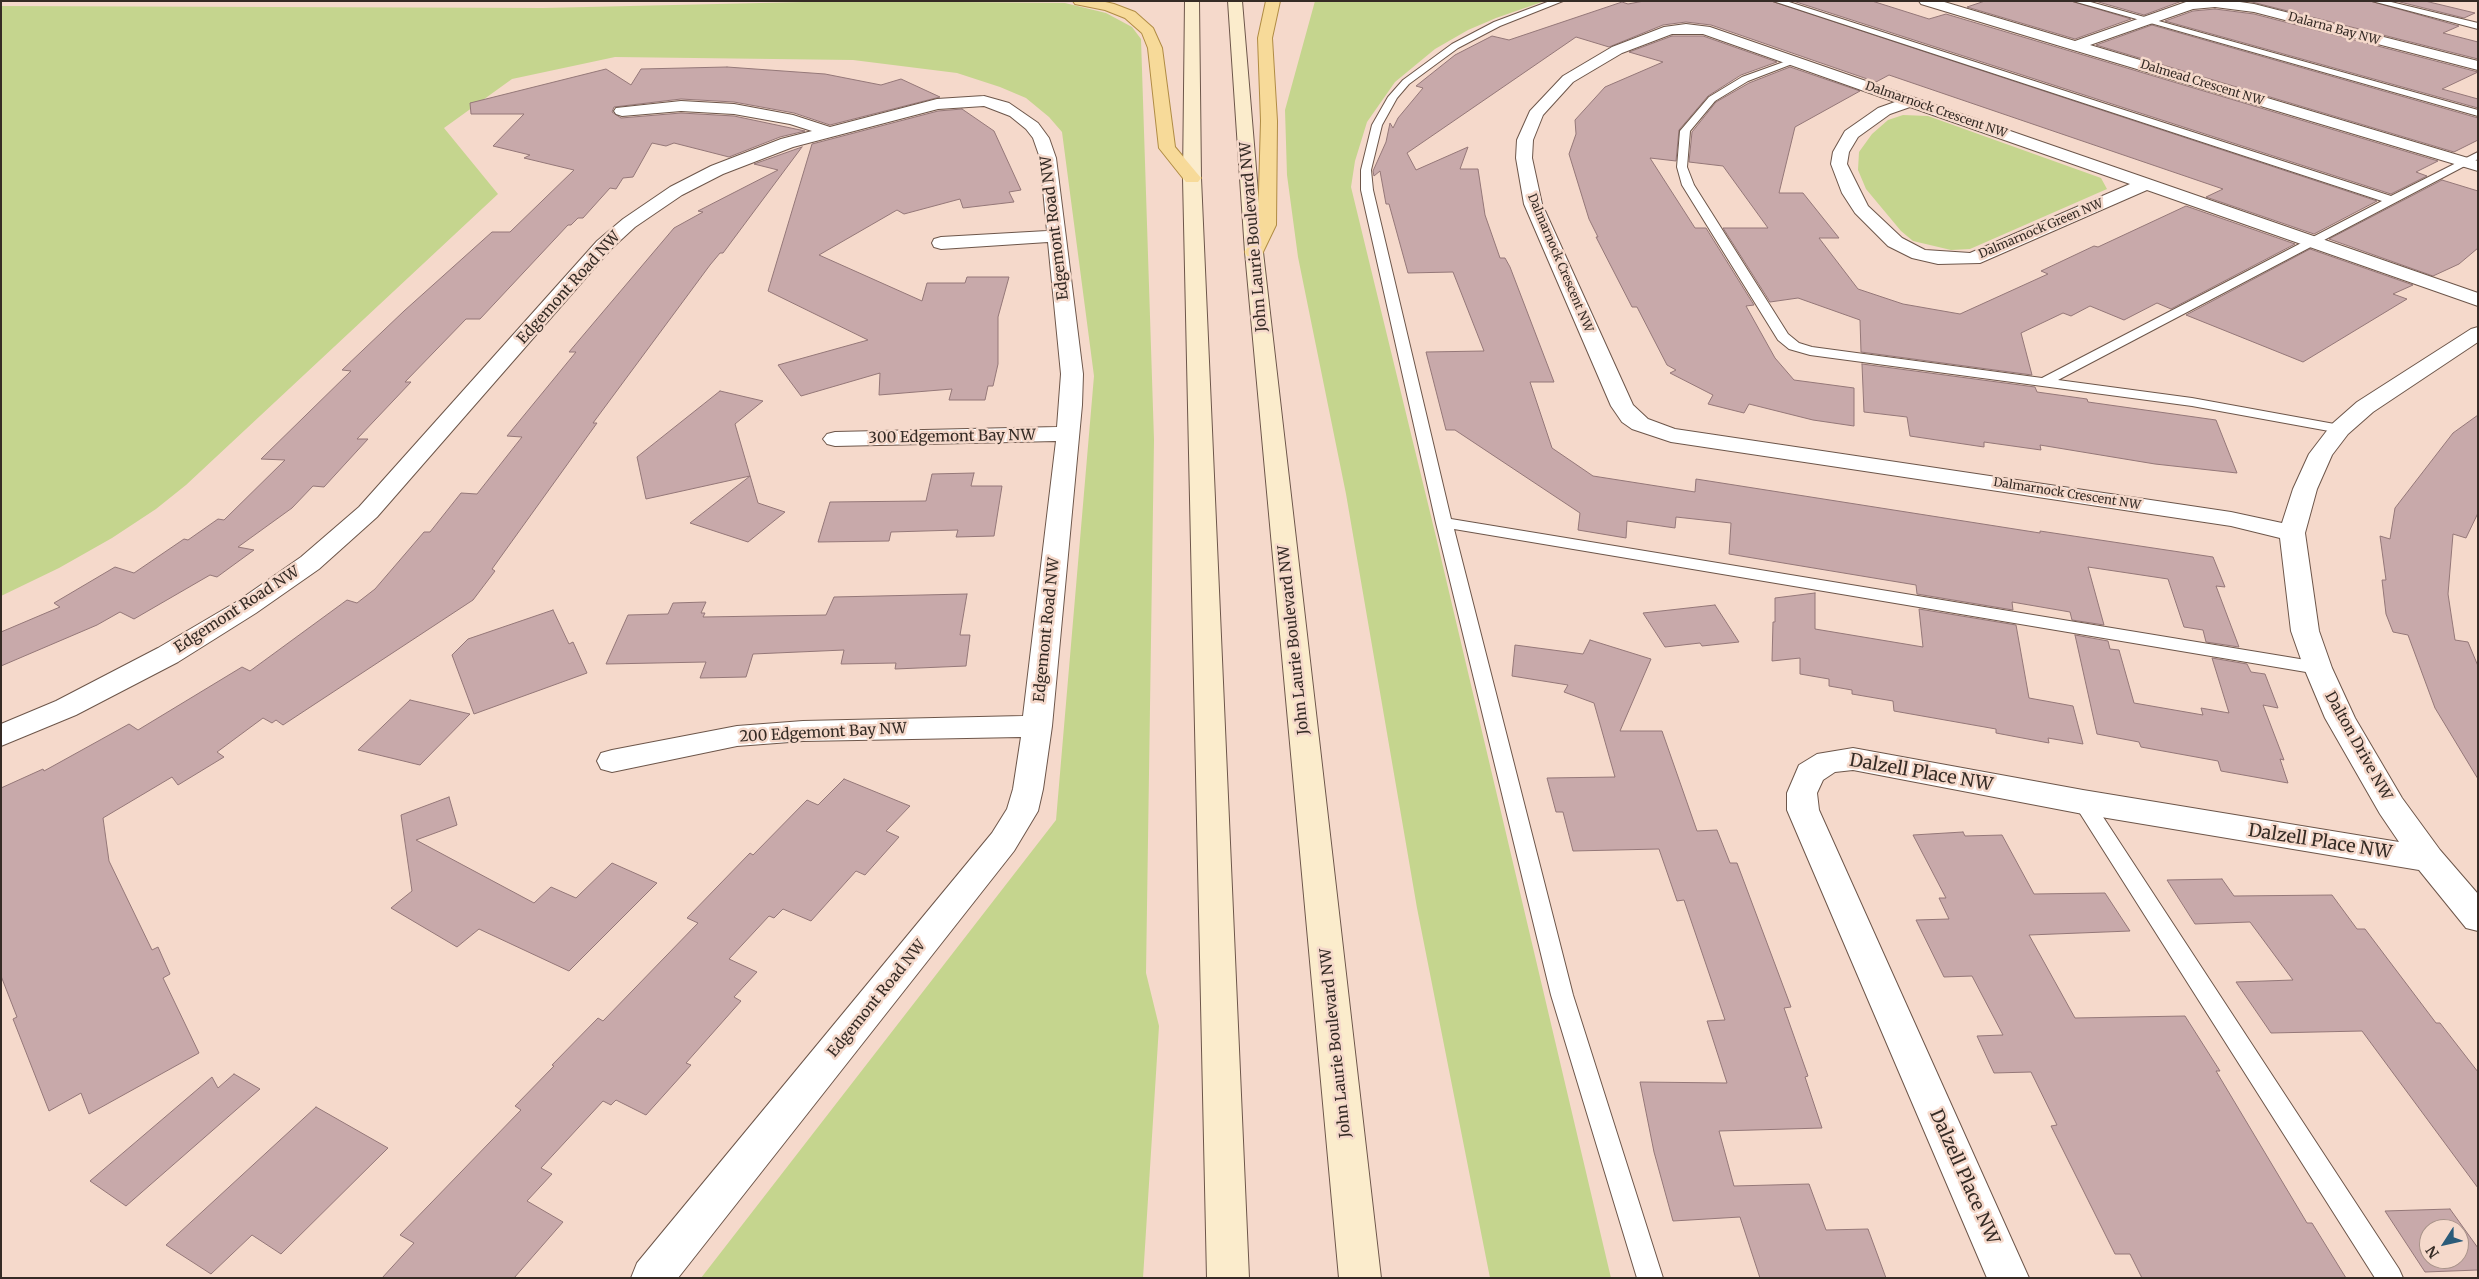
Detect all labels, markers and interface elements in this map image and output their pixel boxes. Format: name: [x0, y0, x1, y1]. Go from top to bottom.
street label: Dalarna Bay NW: [2286, 10, 2382, 48]
street label: Dalmead Crescent NW: [2139, 57, 2265, 109]
street label: Dalmarnock Crescent NW: [1863, 79, 2009, 141]
street label: John Laurie Boulevard NW: [1237, 141, 1271, 333]
street label: Edgemont Road NW: [1037, 155, 1073, 301]
street label: Dalmarnock Crescent NW: [1524, 192, 1596, 334]
street label: Dalmarnock Green NW: [1977, 196, 2105, 262]
street label: Edgemont Road NW: [514, 228, 624, 348]
street label: 300 Edgemont Bay NW: [868, 427, 1036, 447]
street label: Dalmarnock Crescent NW: [1992, 475, 2142, 513]
street label: John Laurie Boulevard NW: [1275, 544, 1313, 736]
street label: Edgemont Road NW: [1030, 557, 1064, 703]
street label: Edgemont Road NW: [171, 563, 303, 657]
street label: Dalton Drive NW: [2321, 689, 2395, 803]
street label: 200 Edgemont Bay NW: [739, 720, 907, 746]
street label: Dalzell Place NW: [1848, 750, 1994, 796]
street label: Dalzell Place NW: [2247, 820, 2393, 864]
street label: Edgemont Road NW: [824, 937, 930, 1061]
street label: John Laurie Boulevard NW: [1317, 947, 1355, 1139]
street label: Dalzell Place NW: [1925, 1106, 2003, 1248]
north arrow: [2419, 1219, 2469, 1269]
text: N: [2422, 1242, 2443, 1262]

